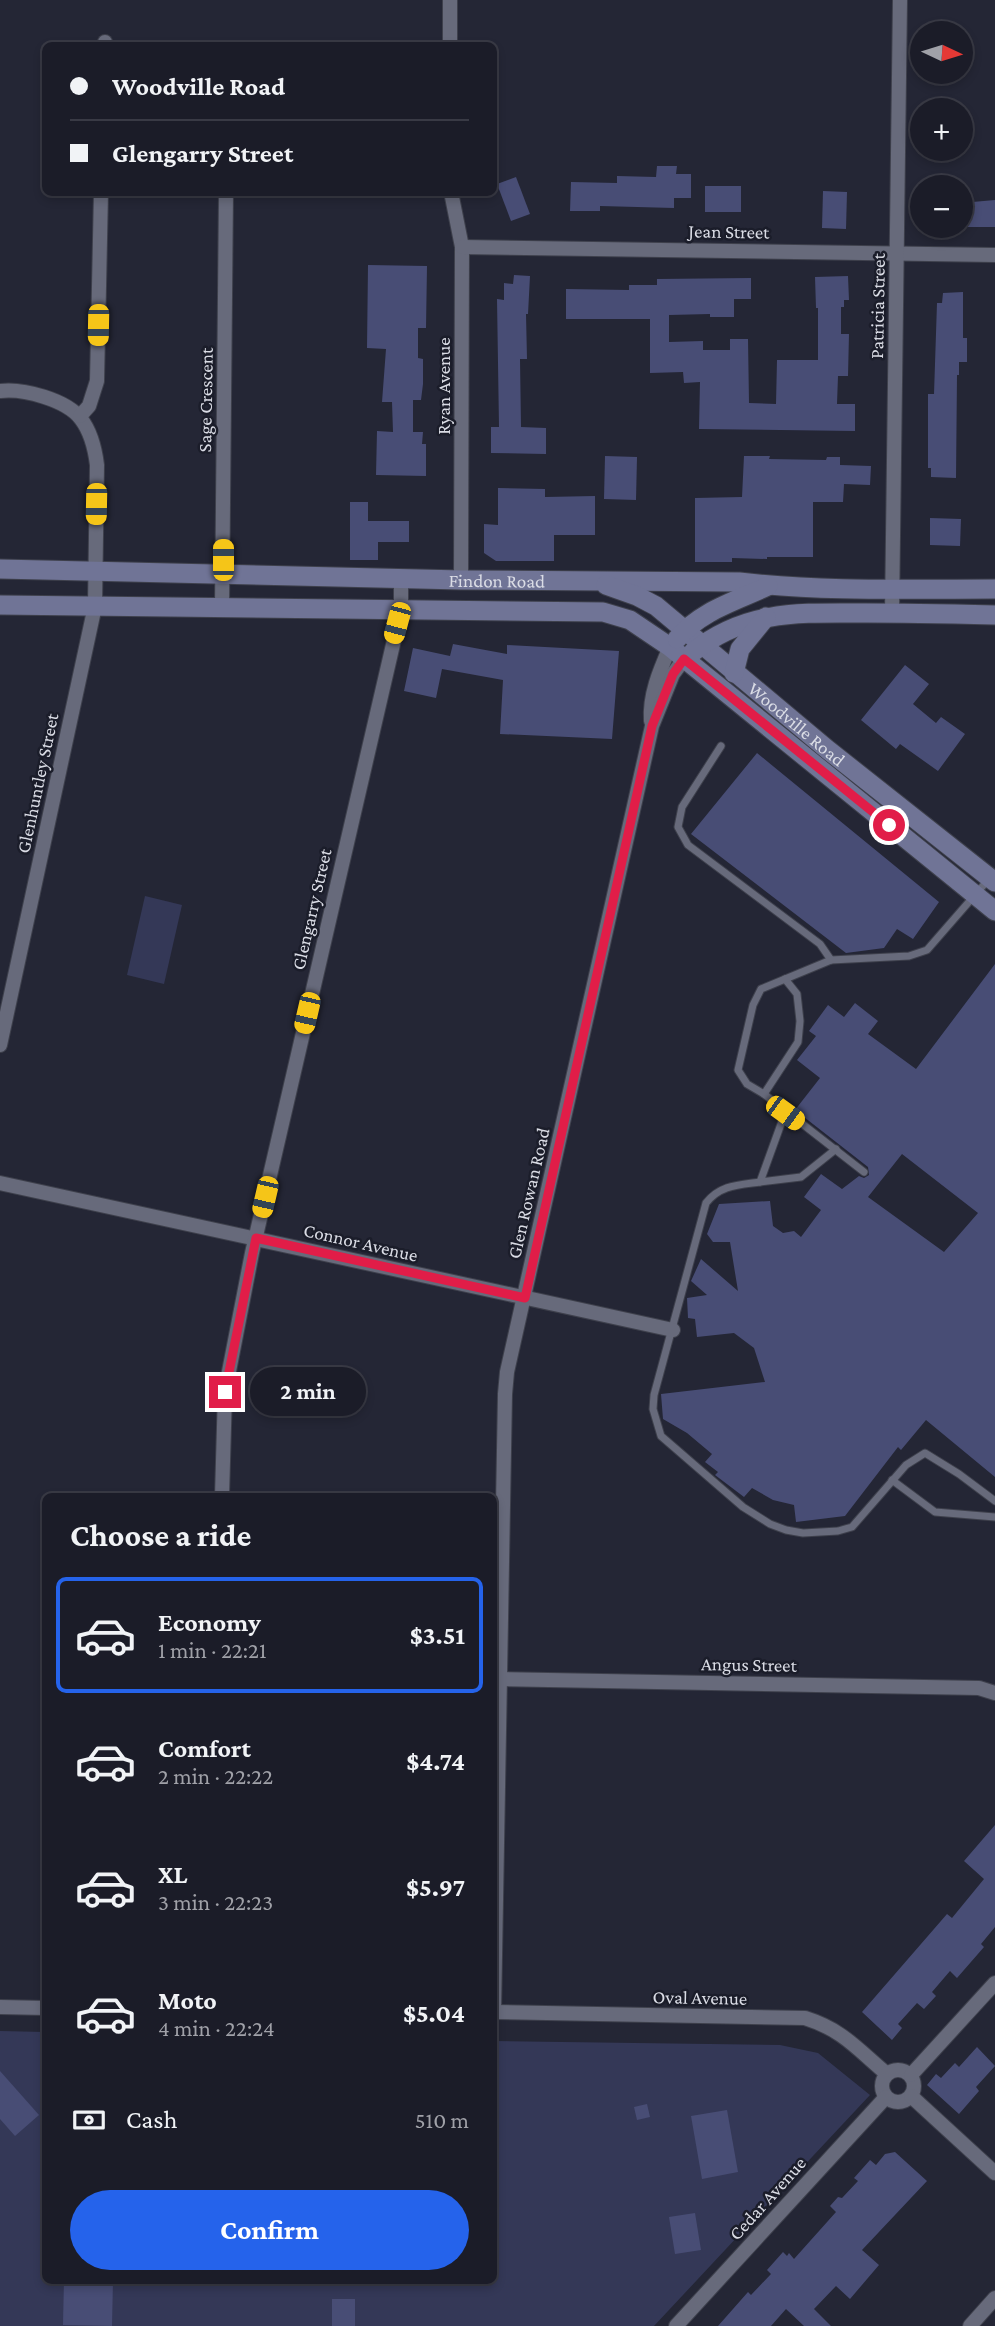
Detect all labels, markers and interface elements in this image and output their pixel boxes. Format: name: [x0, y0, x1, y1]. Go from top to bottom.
north arrow: [910, 21, 973, 84]
map controls: [910, 21, 973, 238]
text: Woodville Road: [112, 72, 285, 101]
button: +: [910, 98, 973, 161]
text: Glengarry Street: [112, 139, 293, 168]
button: −: [910, 175, 973, 238]
street label: Jean Street: [686, 220, 770, 243]
street label: Patricia Street: [866, 252, 889, 359]
car: [88, 304, 109, 346]
street label: Ryan Avenue: [433, 337, 454, 435]
street label: Sage Crescent: [194, 347, 217, 453]
car: [86, 483, 107, 525]
car: [213, 539, 234, 581]
street label: Findon Road: [448, 570, 545, 592]
car: [382, 600, 413, 646]
street label: Woodville Road: [744, 678, 849, 771]
street label: Glenhuntley Street: [12, 711, 63, 855]
route start: [873, 809, 905, 841]
street label: Glengarry Street: [287, 846, 336, 972]
car: [293, 990, 322, 1036]
car: [762, 1092, 809, 1134]
street label: Glen Rowan Road: [503, 1126, 554, 1261]
car: [251, 1174, 280, 1220]
street label: Connor Avenue: [302, 1219, 420, 1266]
callout: 2 min: [250, 1368, 365, 1416]
route end: [209, 1376, 241, 1408]
text: 2 min: [280, 1378, 336, 1404]
text: Choose a ride: [70, 1517, 251, 1553]
icon: car: [74, 1604, 137, 1667]
text: Economy: [158, 1608, 261, 1637]
text: $3.51: [410, 1621, 465, 1650]
text: 1 min · 22:21: [158, 1637, 267, 1663]
street label: Angus Street: [701, 1653, 798, 1676]
icon: car: [74, 1730, 137, 1793]
text: Comfort: [158, 1734, 251, 1763]
text: $4.74: [406, 1747, 465, 1776]
text: 2 min · 22:22: [158, 1763, 273, 1789]
icon: car: [74, 1856, 137, 1919]
text: XL: [158, 1860, 187, 1889]
text: $5.97: [406, 1873, 465, 1902]
text: 3 min · 22:23: [158, 1889, 273, 1915]
icon: car: [74, 1982, 137, 2045]
text: Moto: [158, 1986, 217, 2015]
street label: Oval Avenue: [652, 1986, 748, 2009]
text: $5.04: [403, 1999, 465, 2028]
text: 4 min · 22:24: [158, 2015, 275, 2041]
icon: cash: [70, 2101, 108, 2139]
text: Cash: [126, 2105, 177, 2134]
text: 510 m: [415, 2107, 469, 2133]
street label: Cedar Avenue: [725, 2152, 810, 2244]
button: Confirm: [70, 2190, 469, 2270]

